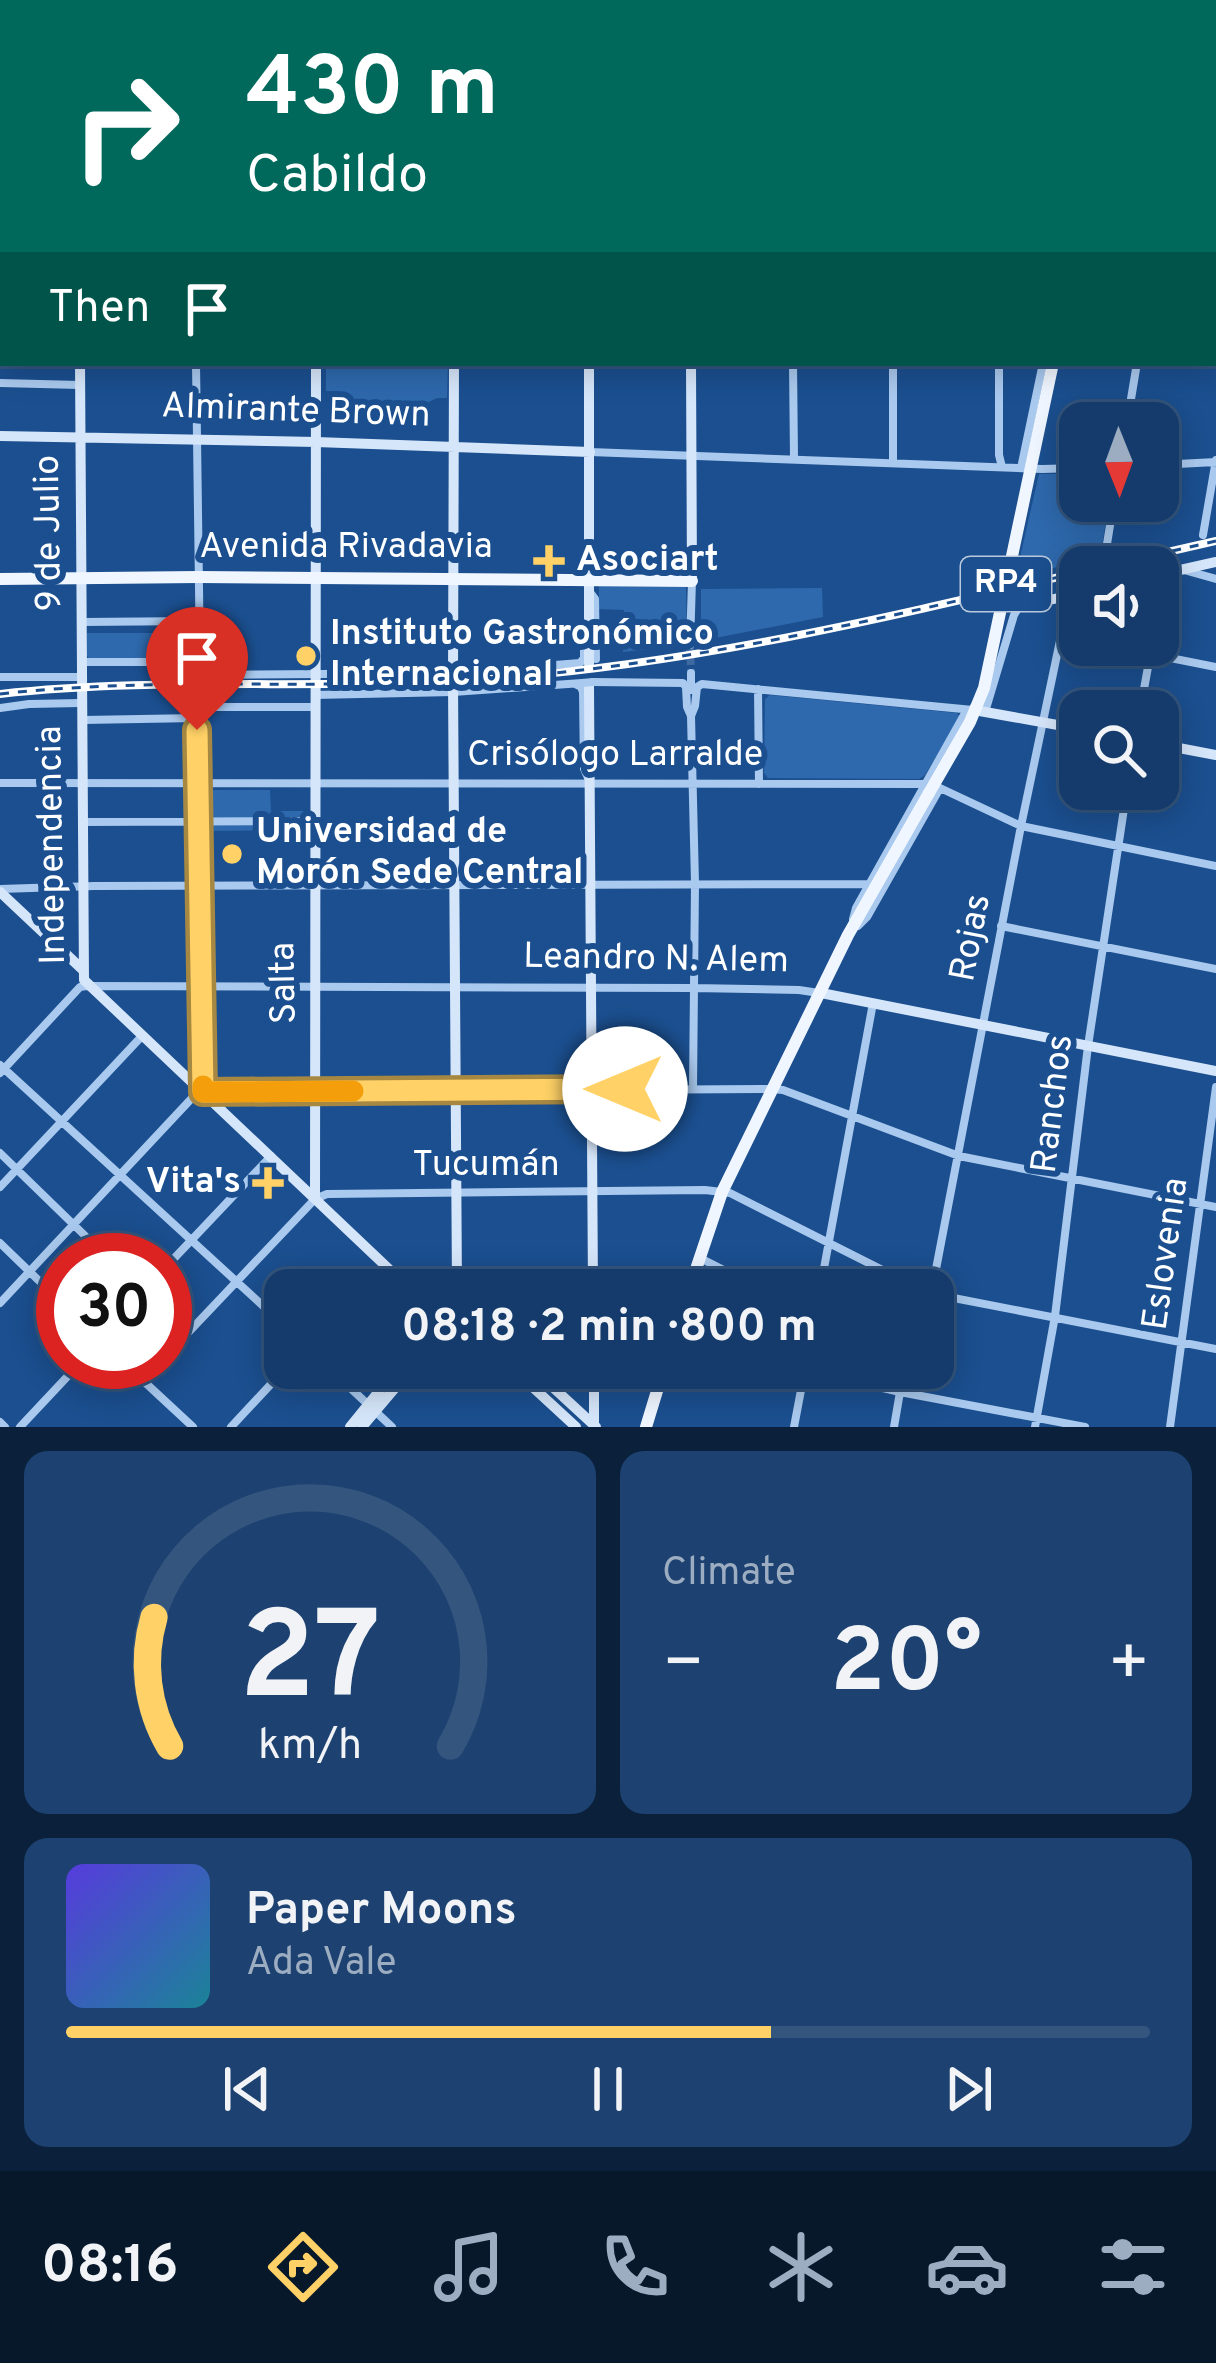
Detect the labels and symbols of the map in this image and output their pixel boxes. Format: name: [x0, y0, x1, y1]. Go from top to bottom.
street label: Almirante Brown: [161, 384, 431, 440]
north arrow: [1059, 402, 1179, 522]
street label: 9 de Julio: [26, 454, 74, 612]
street label: Avenida Rivadavia: [199, 525, 493, 571]
place label: Asociart: [576, 538, 719, 584]
marker: Asociart: [533, 545, 565, 577]
road number: RP4: [961, 557, 1051, 611]
pin: [146, 607, 248, 730]
place label: Instituto Gastronómico Internacional: [330, 612, 714, 699]
marker: Instituto Gastronómico Internacional: [293, 643, 319, 669]
street label: Independencia: [28, 725, 78, 965]
street label: Crisólogo Larralde: [467, 733, 763, 779]
place label: Universidad de Morón Sede Central: [256, 810, 584, 897]
marker: Universidad de Morón Sede Central: [219, 841, 245, 867]
street label: Rojas: [941, 890, 1003, 986]
street label: Leandro N. Alem: [523, 935, 789, 985]
street label: Salta: [261, 942, 309, 1024]
position arrow: [562, 1026, 688, 1152]
street label: Ranchos: [1023, 1032, 1085, 1176]
street label: Tucumán: [412, 1143, 560, 1189]
place label: Vita's: [146, 1160, 241, 1206]
marker: Vita's: [252, 1167, 284, 1199]
street label: Eslovenia: [1134, 1175, 1200, 1333]
speed limit sign: 30: [36, 1233, 192, 1389]

